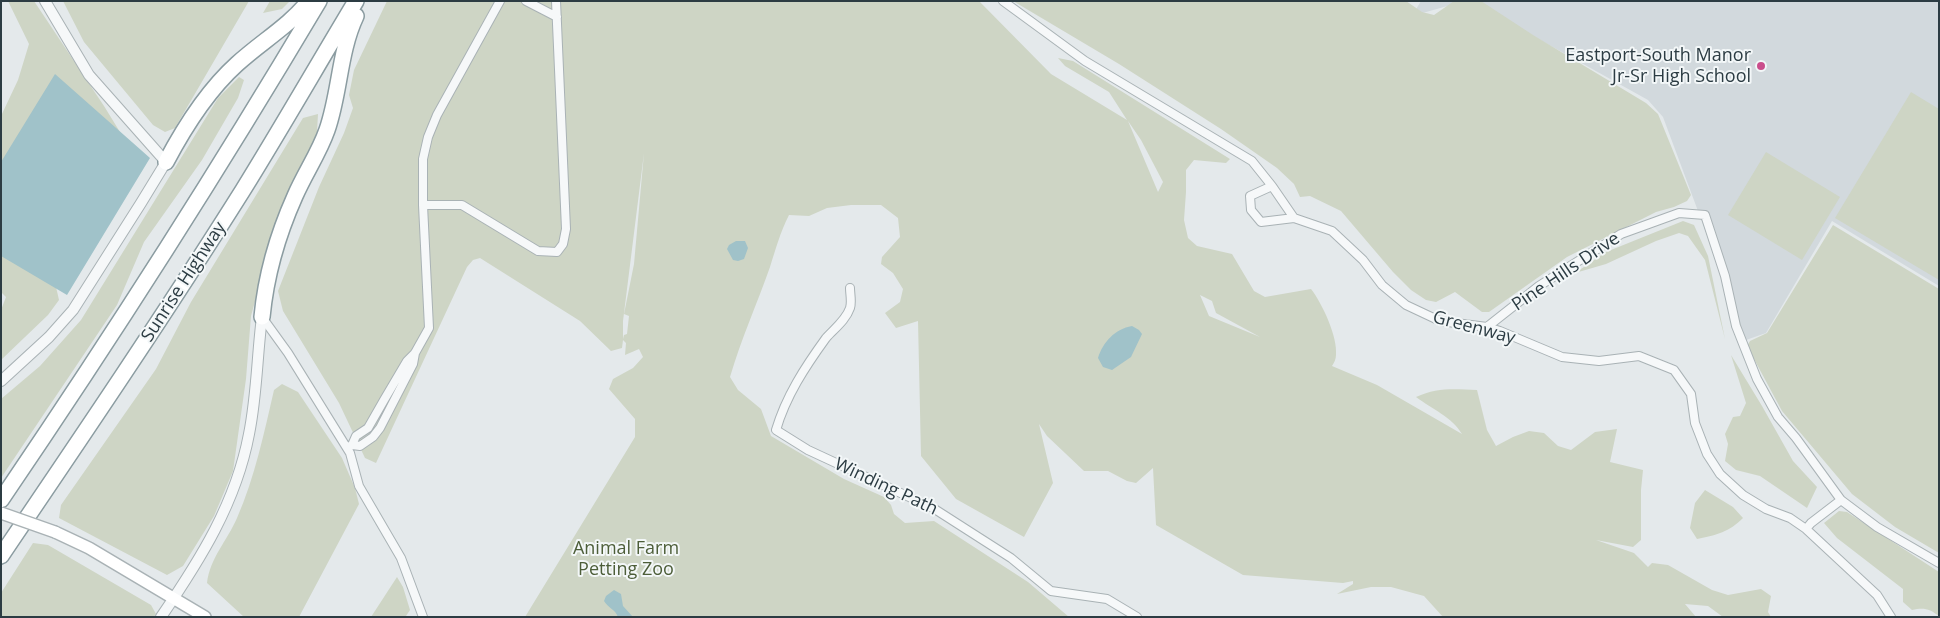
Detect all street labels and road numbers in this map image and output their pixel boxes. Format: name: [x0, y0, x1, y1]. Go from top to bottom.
street label: Sunrise Highway: [137, 218, 231, 346]
street label: Pine Hills Drive: [1508, 228, 1624, 316]
street label: Greenway: [1430, 307, 1518, 349]
street label: Winding Path: [831, 454, 941, 520]

